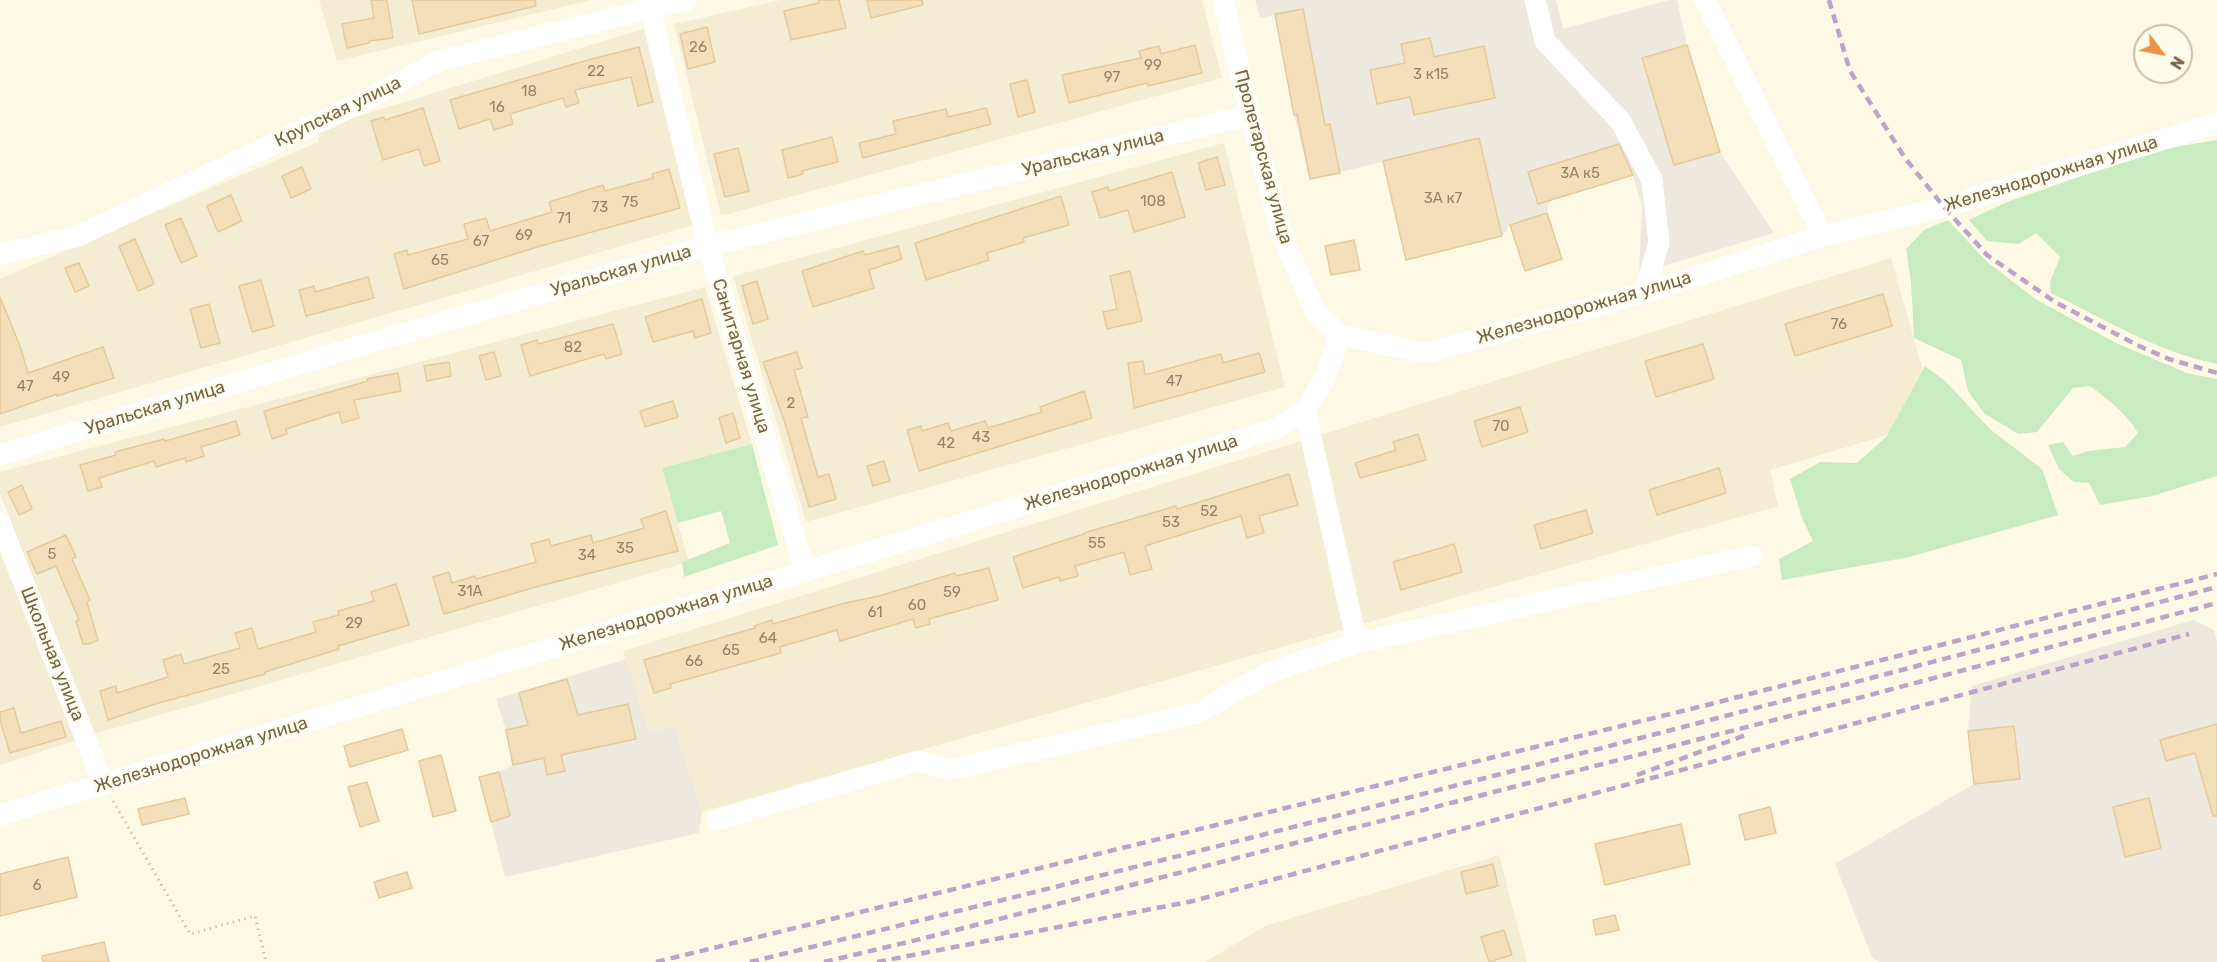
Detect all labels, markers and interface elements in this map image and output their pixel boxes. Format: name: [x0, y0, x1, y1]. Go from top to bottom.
north arrow: [2133, 24, 2193, 84]
house number: 26: [689, 39, 707, 57]
text: N: [2166, 53, 2188, 73]
house number: 99: [1144, 57, 1162, 75]
house number: 22: [587, 63, 605, 81]
house number: 3 к15: [1413, 66, 1449, 84]
street label: Пролетарская улица: [1229, 67, 1297, 247]
house number: 97: [1104, 69, 1120, 87]
street label: Крупская улица: [271, 72, 405, 152]
house number: 18: [521, 83, 537, 101]
house number: 16: [489, 99, 505, 117]
street label: Уральская улица: [1020, 125, 1166, 181]
street label: Железнодорожная улица: [1942, 131, 2160, 217]
house number: 3А к5: [1560, 165, 1600, 183]
house number: 3А к7: [1424, 190, 1462, 208]
house number: 108: [1140, 193, 1166, 211]
house number: 75: [622, 194, 638, 212]
house number: 73: [592, 199, 608, 217]
house number: 71: [557, 210, 571, 228]
house number: 69: [515, 227, 533, 245]
house number: 67: [473, 233, 489, 251]
street label: Уральская улица: [548, 241, 694, 301]
house number: 65: [431, 252, 449, 270]
street label: Железнодорожная улица: [1474, 267, 1694, 349]
street label: Санитарная улица: [707, 276, 775, 436]
house number: 76: [1831, 316, 1847, 334]
house number: 82: [564, 339, 582, 357]
house number: 49: [52, 369, 70, 387]
house number: 47: [1166, 373, 1182, 391]
street label: Уральская улица: [82, 376, 228, 440]
house number: 47: [17, 378, 33, 396]
house number: 2: [787, 395, 795, 413]
house number: 70: [1492, 418, 1510, 436]
house number: 43: [972, 429, 990, 447]
street label: Железнодорожная улица: [1022, 430, 1240, 516]
house number: 42: [937, 435, 955, 453]
house number: 52: [1200, 503, 1218, 521]
house number: 53: [1162, 514, 1180, 532]
house number: 55: [1088, 535, 1106, 553]
house number: 35: [616, 540, 634, 558]
house number: 5: [48, 546, 56, 564]
house number: 34: [578, 547, 596, 565]
street label: Железнодорожная улица: [557, 570, 775, 656]
house number: 31А: [457, 583, 483, 601]
street label: Школьная улица: [15, 584, 89, 724]
house number: 59: [943, 584, 961, 602]
house number: 60: [908, 597, 926, 615]
house number: 61: [867, 604, 883, 622]
house number: 29: [345, 615, 363, 633]
house number: 64: [759, 630, 777, 648]
house number: 65: [722, 642, 740, 660]
house number: 66: [685, 653, 703, 671]
house number: 25: [212, 661, 230, 679]
street label: Железнодорожная улица: [92, 712, 310, 798]
house number: 6: [32, 877, 42, 895]

